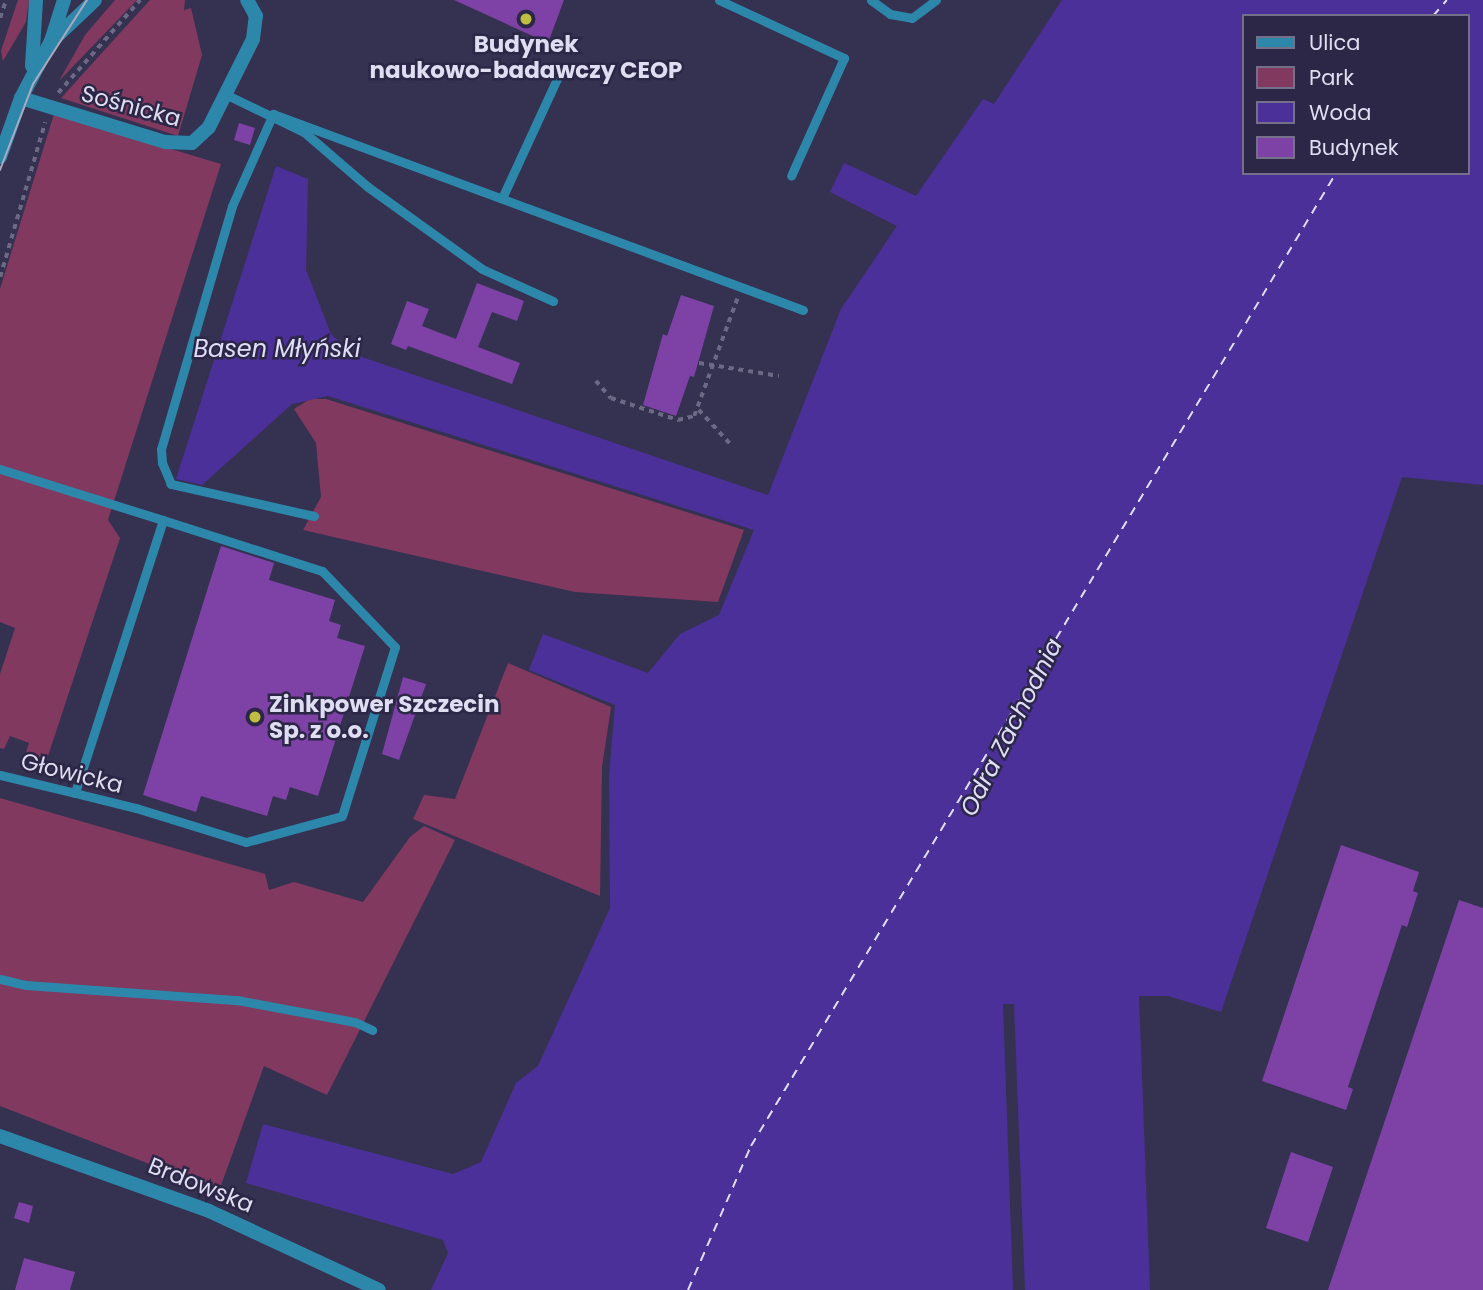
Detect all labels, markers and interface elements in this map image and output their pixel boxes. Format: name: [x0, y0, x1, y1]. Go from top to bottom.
marker: Budynek naukowo-badawczy CEOP: [518, 11, 534, 27]
legend: [1242, 14, 1469, 175]
text: Ulica: [1309, 28, 1360, 57]
place label: Budynek naukowo-badawczy CEOP: [370, 30, 682, 84]
text: Park: [1309, 63, 1354, 92]
street label: Sośnicka: [78, 79, 184, 133]
text: Woda: [1309, 98, 1371, 127]
text: Budynek: [1309, 133, 1399, 162]
water label: Basen Młyński: [193, 335, 361, 363]
water label: Odra Zachodnia: [954, 633, 1068, 821]
place label: Zinkpower Szczecin Sp. z o.o.: [269, 690, 500, 744]
marker: Zinkpower Szczecin Sp. z o.o.: [247, 709, 263, 725]
street label: Głowicka: [18, 747, 126, 799]
street label: Brdowska: [144, 1151, 258, 1219]

